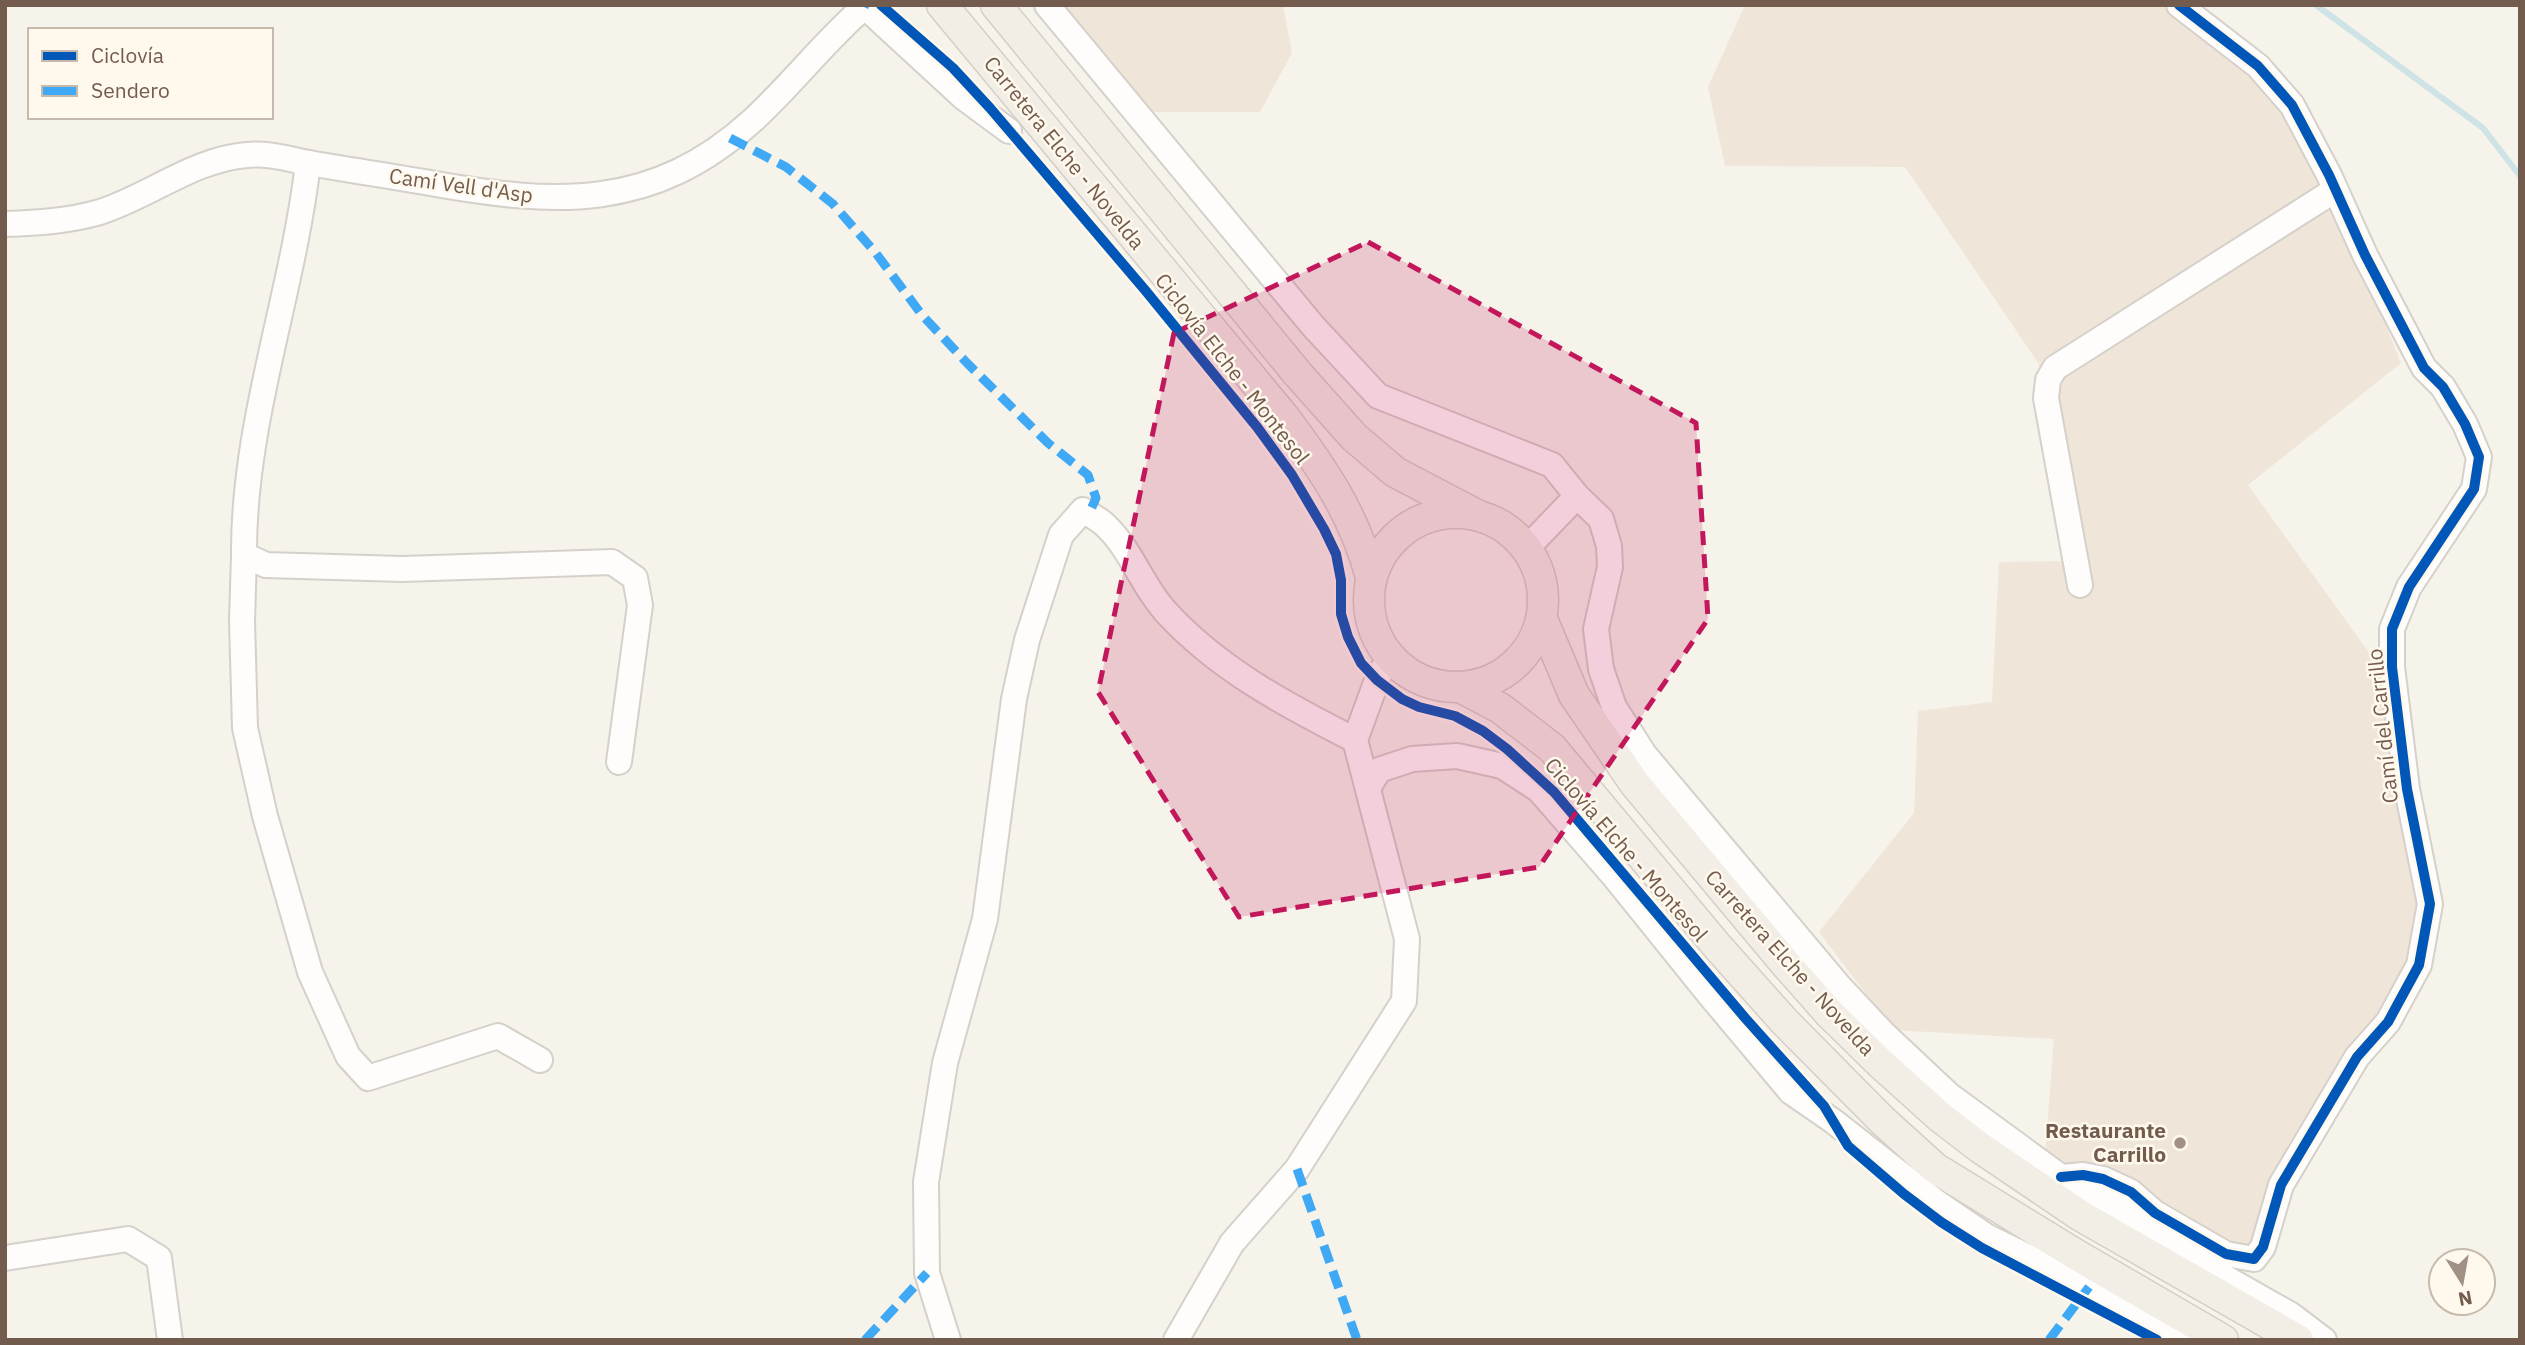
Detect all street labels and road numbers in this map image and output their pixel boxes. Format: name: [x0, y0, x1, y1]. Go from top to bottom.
street label: Carretera Elche - Novelda: [978, 50, 1152, 255]
street label: Camí Vell d'Asp: [387, 161, 535, 209]
street label: Ciclovía Elche - Montesol: [1149, 267, 1316, 470]
street label: Camí del Carrillo: [2360, 647, 2404, 805]
street label: Ciclovía Elche - Montesol: [1539, 751, 1715, 948]
street label: Carretera Elche - Novelda: [1700, 863, 1882, 1061]

